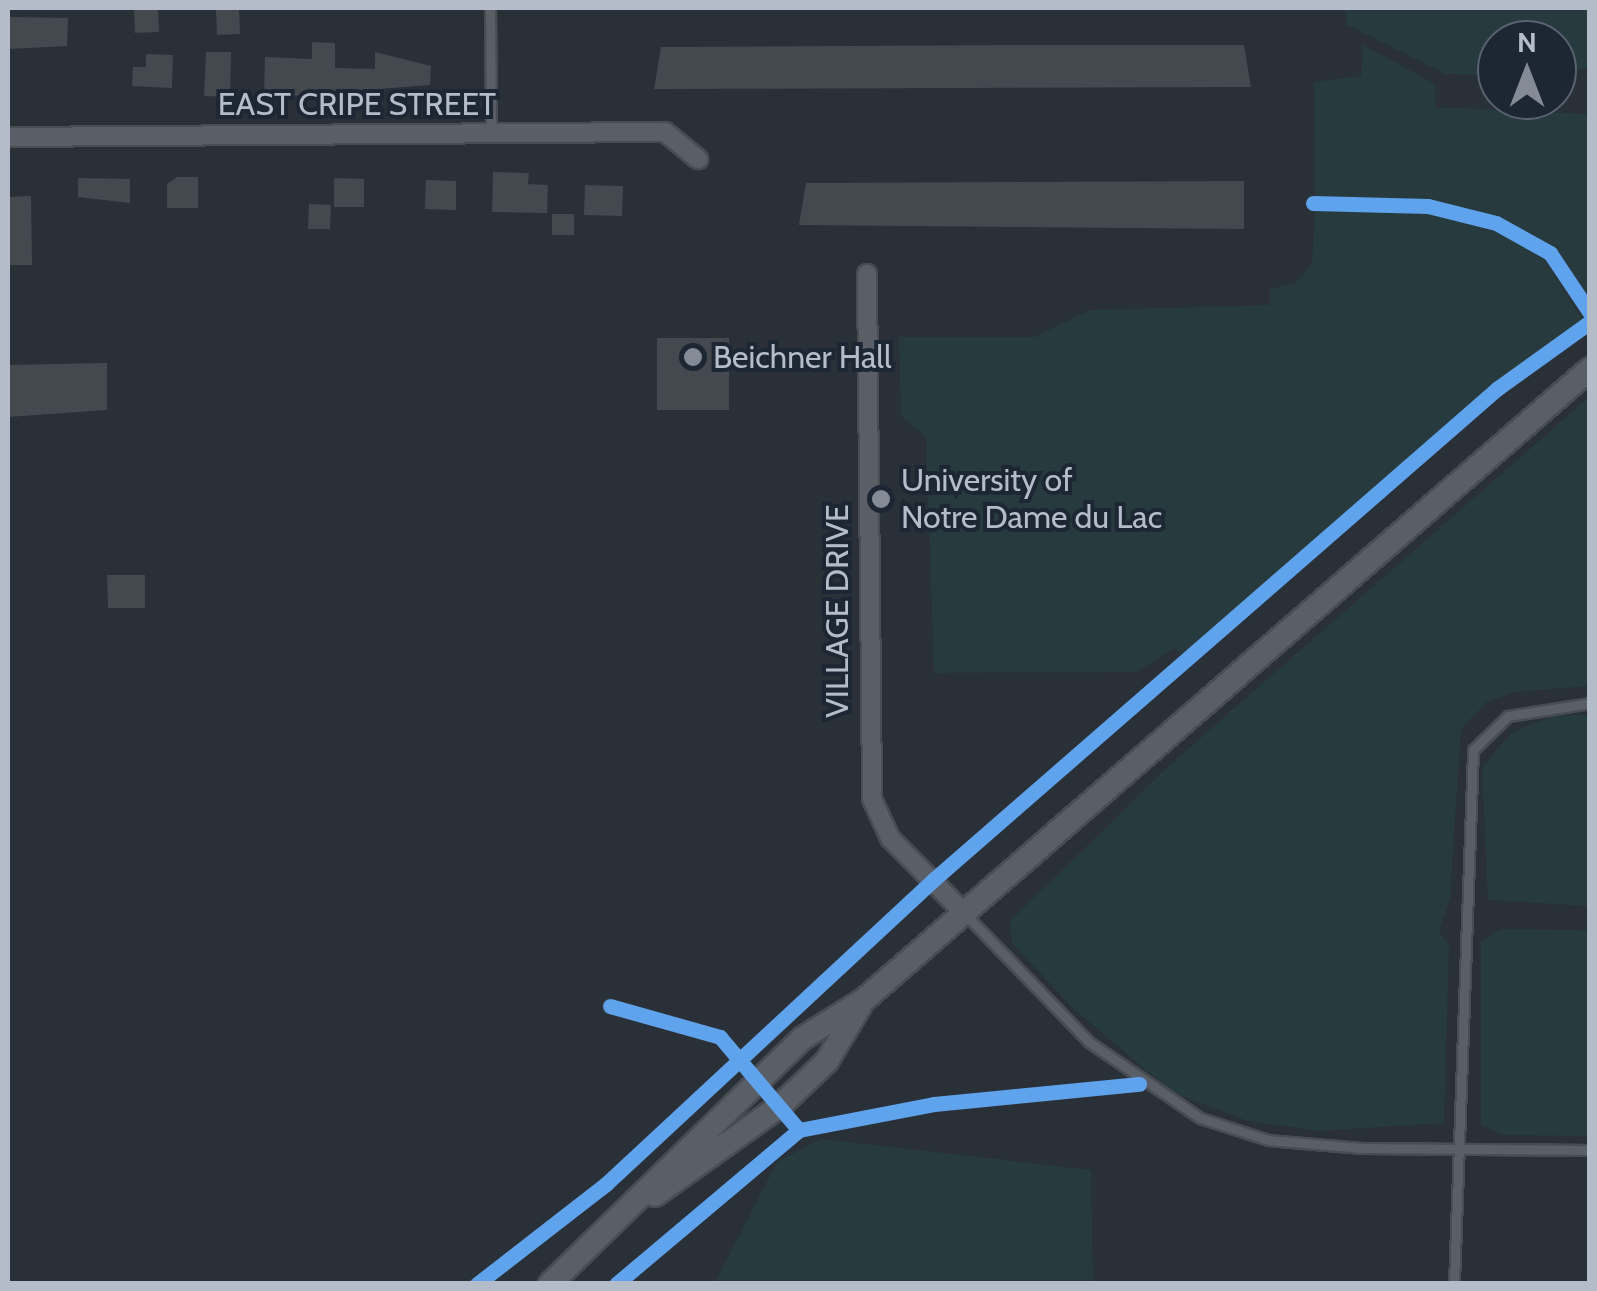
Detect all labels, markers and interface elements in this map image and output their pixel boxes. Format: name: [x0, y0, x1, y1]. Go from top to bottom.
north arrow: [1477, 20, 1577, 120]
text: N: [1517, 25, 1537, 59]
street label: EAST CRIPE STREET: [218, 85, 496, 123]
place label: Beichner Hall: [713, 338, 891, 376]
marker: Beichner Hall: [682, 346, 704, 368]
place label: University of Notre Dame du Lac: [901, 462, 1162, 537]
marker: University of Notre Dame du Lac: [870, 488, 892, 510]
street label: VILLAGE DRIVE: [818, 504, 856, 718]

